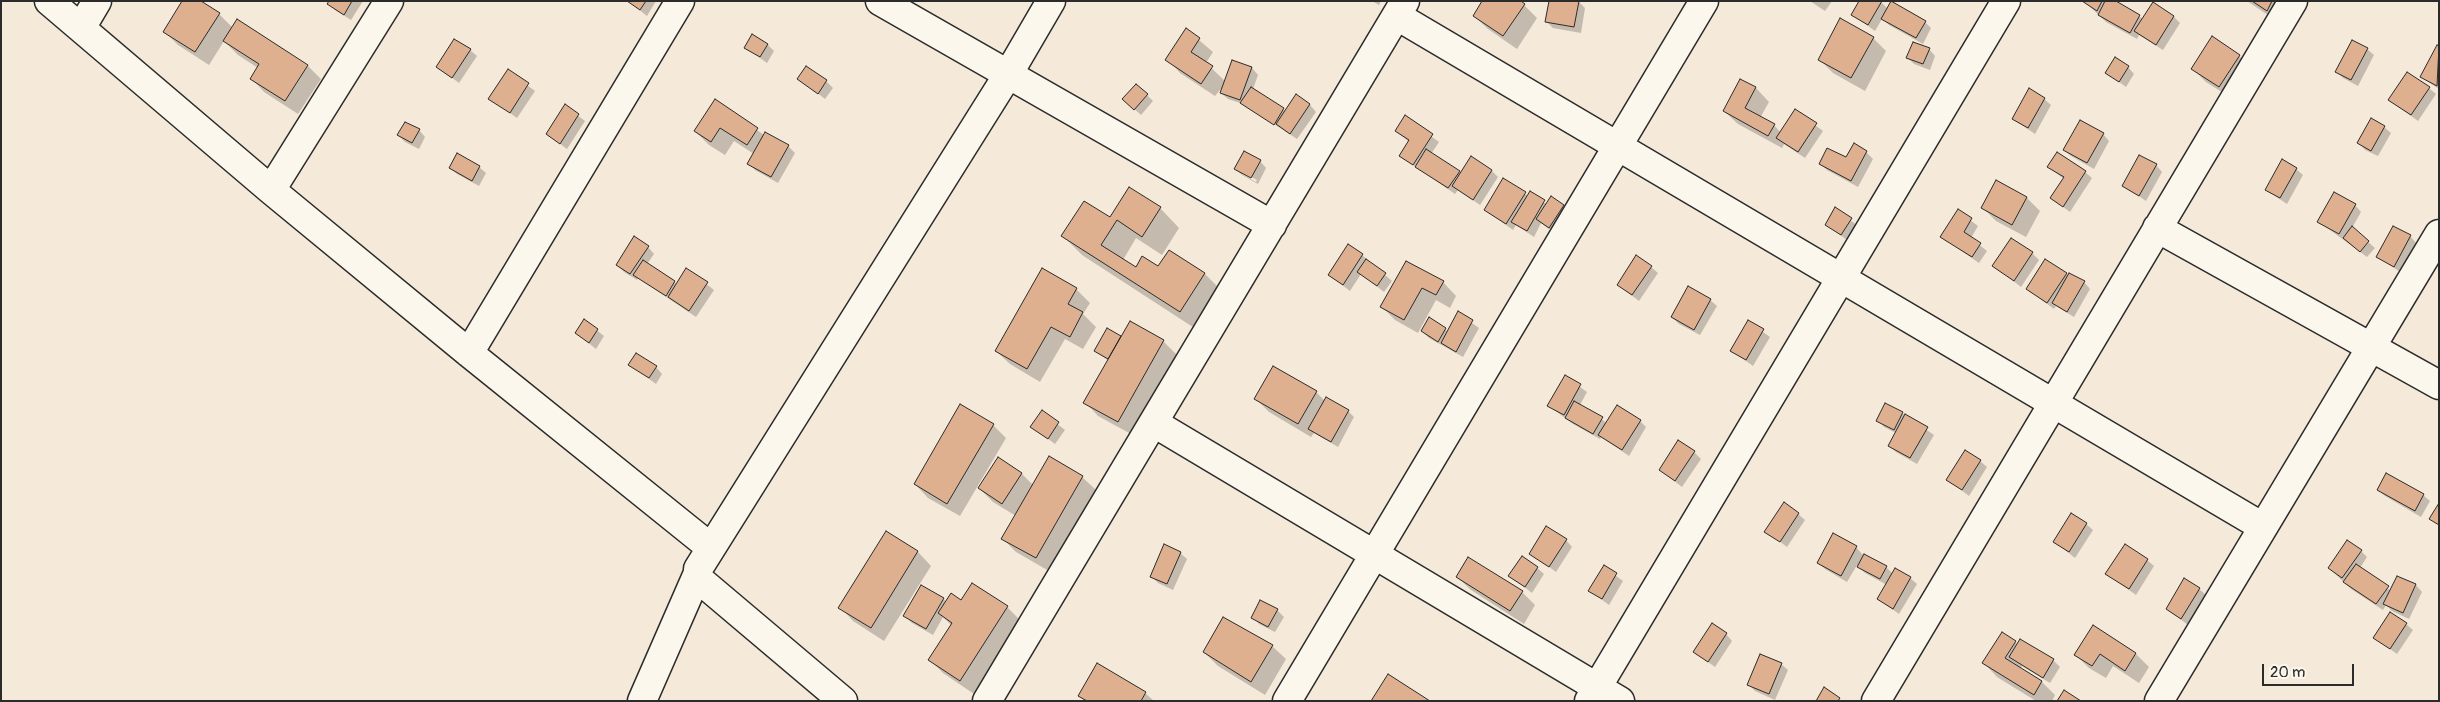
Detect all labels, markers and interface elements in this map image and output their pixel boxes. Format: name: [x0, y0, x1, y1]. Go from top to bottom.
scale bar: [2265, 654, 2358, 686]
text: 20 m: [2270, 663, 2305, 682]

